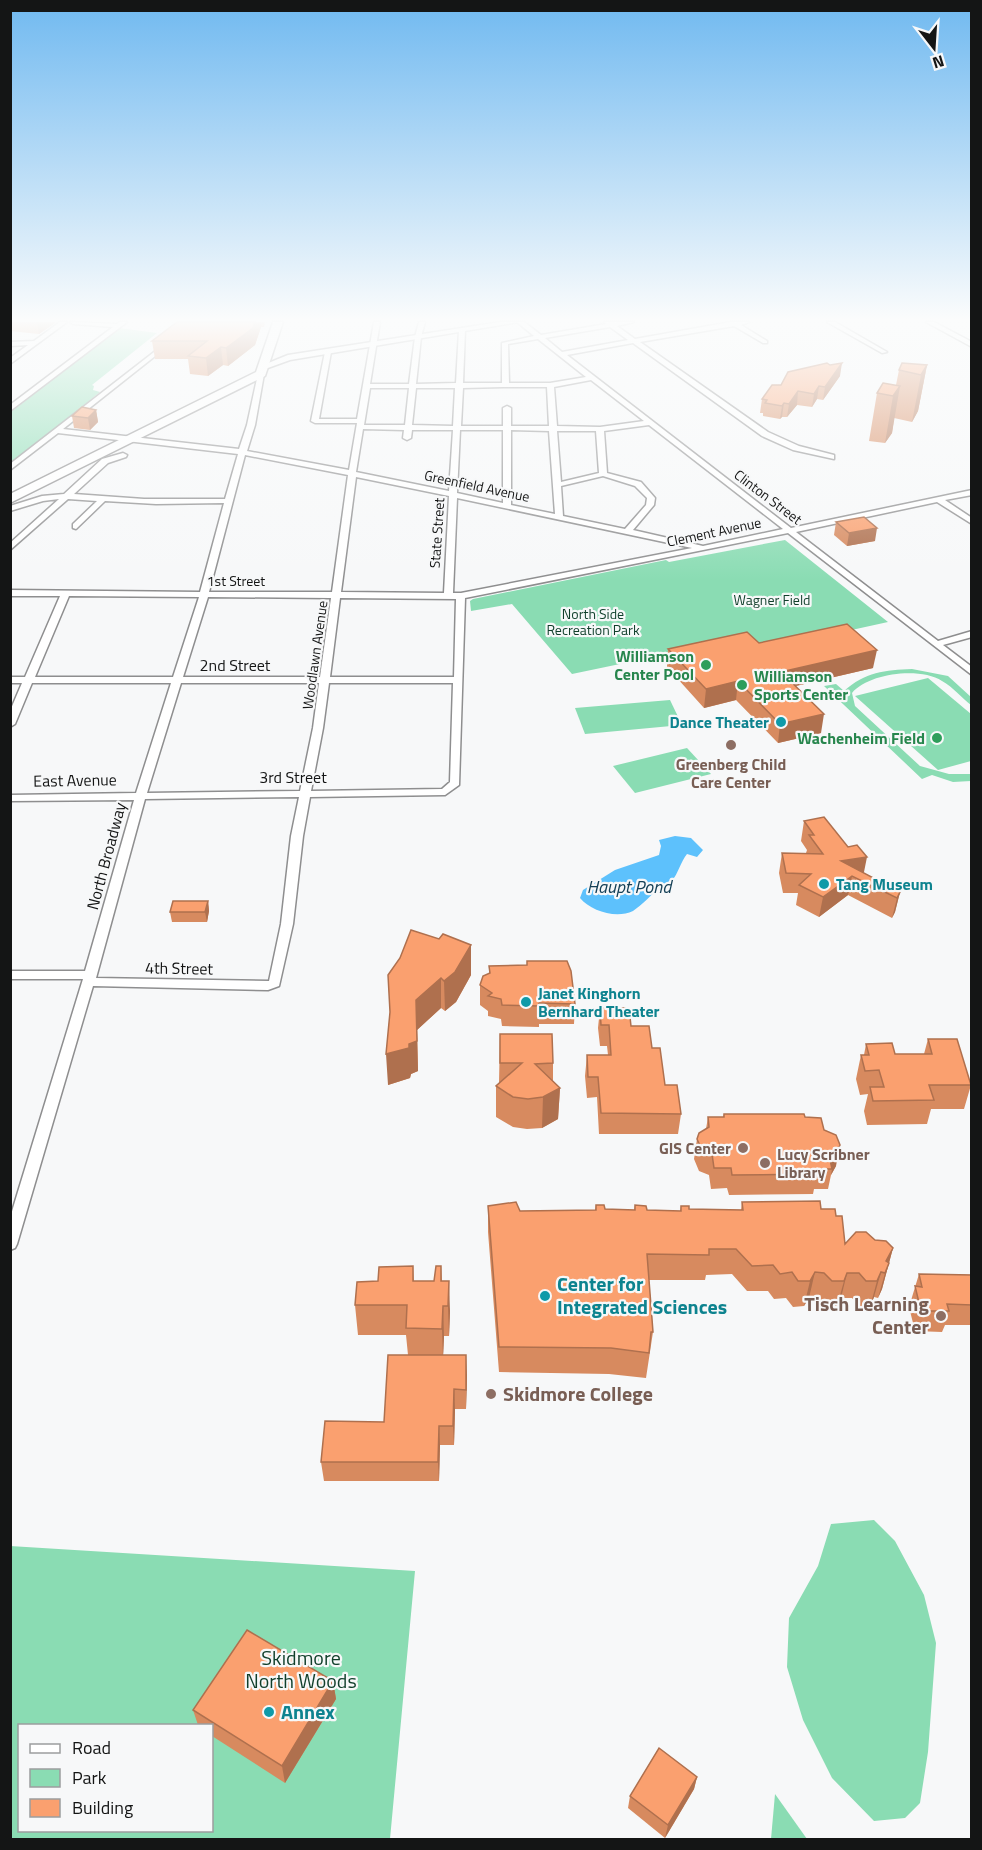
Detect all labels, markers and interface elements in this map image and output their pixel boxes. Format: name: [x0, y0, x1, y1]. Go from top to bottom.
north arrow: [904, 18, 964, 78]
text: N: [930, 49, 947, 75]
street label: Greenfield Avenue: [422, 464, 532, 507]
street label: Clinton Street: [730, 464, 807, 529]
street label: State Street: [424, 497, 449, 569]
street label: Clement Avenue: [665, 511, 763, 552]
street label: 1st Street: [207, 570, 265, 591]
park label: Wagner Field: [733, 589, 811, 610]
street label: Woodlawn Avenue: [296, 599, 333, 711]
park label: North Side Recreation Park: [546, 603, 640, 640]
place label: Williamson Center Pool: [614, 644, 694, 686]
street label: 2nd Street: [200, 653, 271, 677]
marker: Williamson Center Pool: [699, 658, 713, 672]
place label: Williamson Sports Center: [754, 664, 848, 706]
marker: Williamson Sports Center: [735, 678, 749, 692]
place label: Dance Theater: [669, 710, 769, 734]
marker: Dance Theater: [774, 715, 788, 729]
place label: Wachenheim Field: [797, 726, 925, 750]
marker: Wachenheim Field: [930, 731, 944, 745]
marker: Greenberg Child Care Center: [724, 738, 738, 752]
place label: Greenberg Child Care Center: [676, 752, 786, 794]
street label: 3rd Street: [259, 765, 327, 789]
street label: East Avenue: [33, 767, 117, 793]
street label: North Broadway: [80, 799, 132, 912]
place label: Tang Museum: [836, 872, 933, 896]
water label: Haupt Pond: [587, 873, 673, 900]
marker: Tang Museum: [817, 877, 831, 891]
street label: 4th Street: [145, 955, 214, 981]
place label: Janet Kinghorn Bernhard Theater: [538, 981, 660, 1023]
marker: Janet Kinghorn Bernhard Theater: [519, 995, 533, 1009]
place label: GIS Center: [659, 1136, 731, 1160]
marker: GIS Center: [736, 1141, 750, 1155]
place label: Lucy Scribner Library: [777, 1142, 870, 1184]
marker: Lucy Scribner Library: [758, 1156, 772, 1170]
place label: Center for Integrated Sciences: [557, 1268, 727, 1322]
place label: Tisch Learning Center: [804, 1288, 930, 1342]
marker: Center for Integrated Sciences: [538, 1289, 552, 1303]
marker: Tisch Learning Center: [934, 1309, 948, 1323]
place label: Skidmore College: [503, 1378, 653, 1409]
marker: Skidmore College: [484, 1387, 498, 1401]
park label: Skidmore North Woods: [245, 1642, 357, 1696]
place label: Annex: [281, 1696, 335, 1727]
marker: Annex: [262, 1705, 276, 1719]
legend: [18, 1724, 213, 1832]
text: Road: [72, 1734, 111, 1761]
text: Park: [72, 1764, 107, 1791]
text: Building: [72, 1794, 133, 1821]

